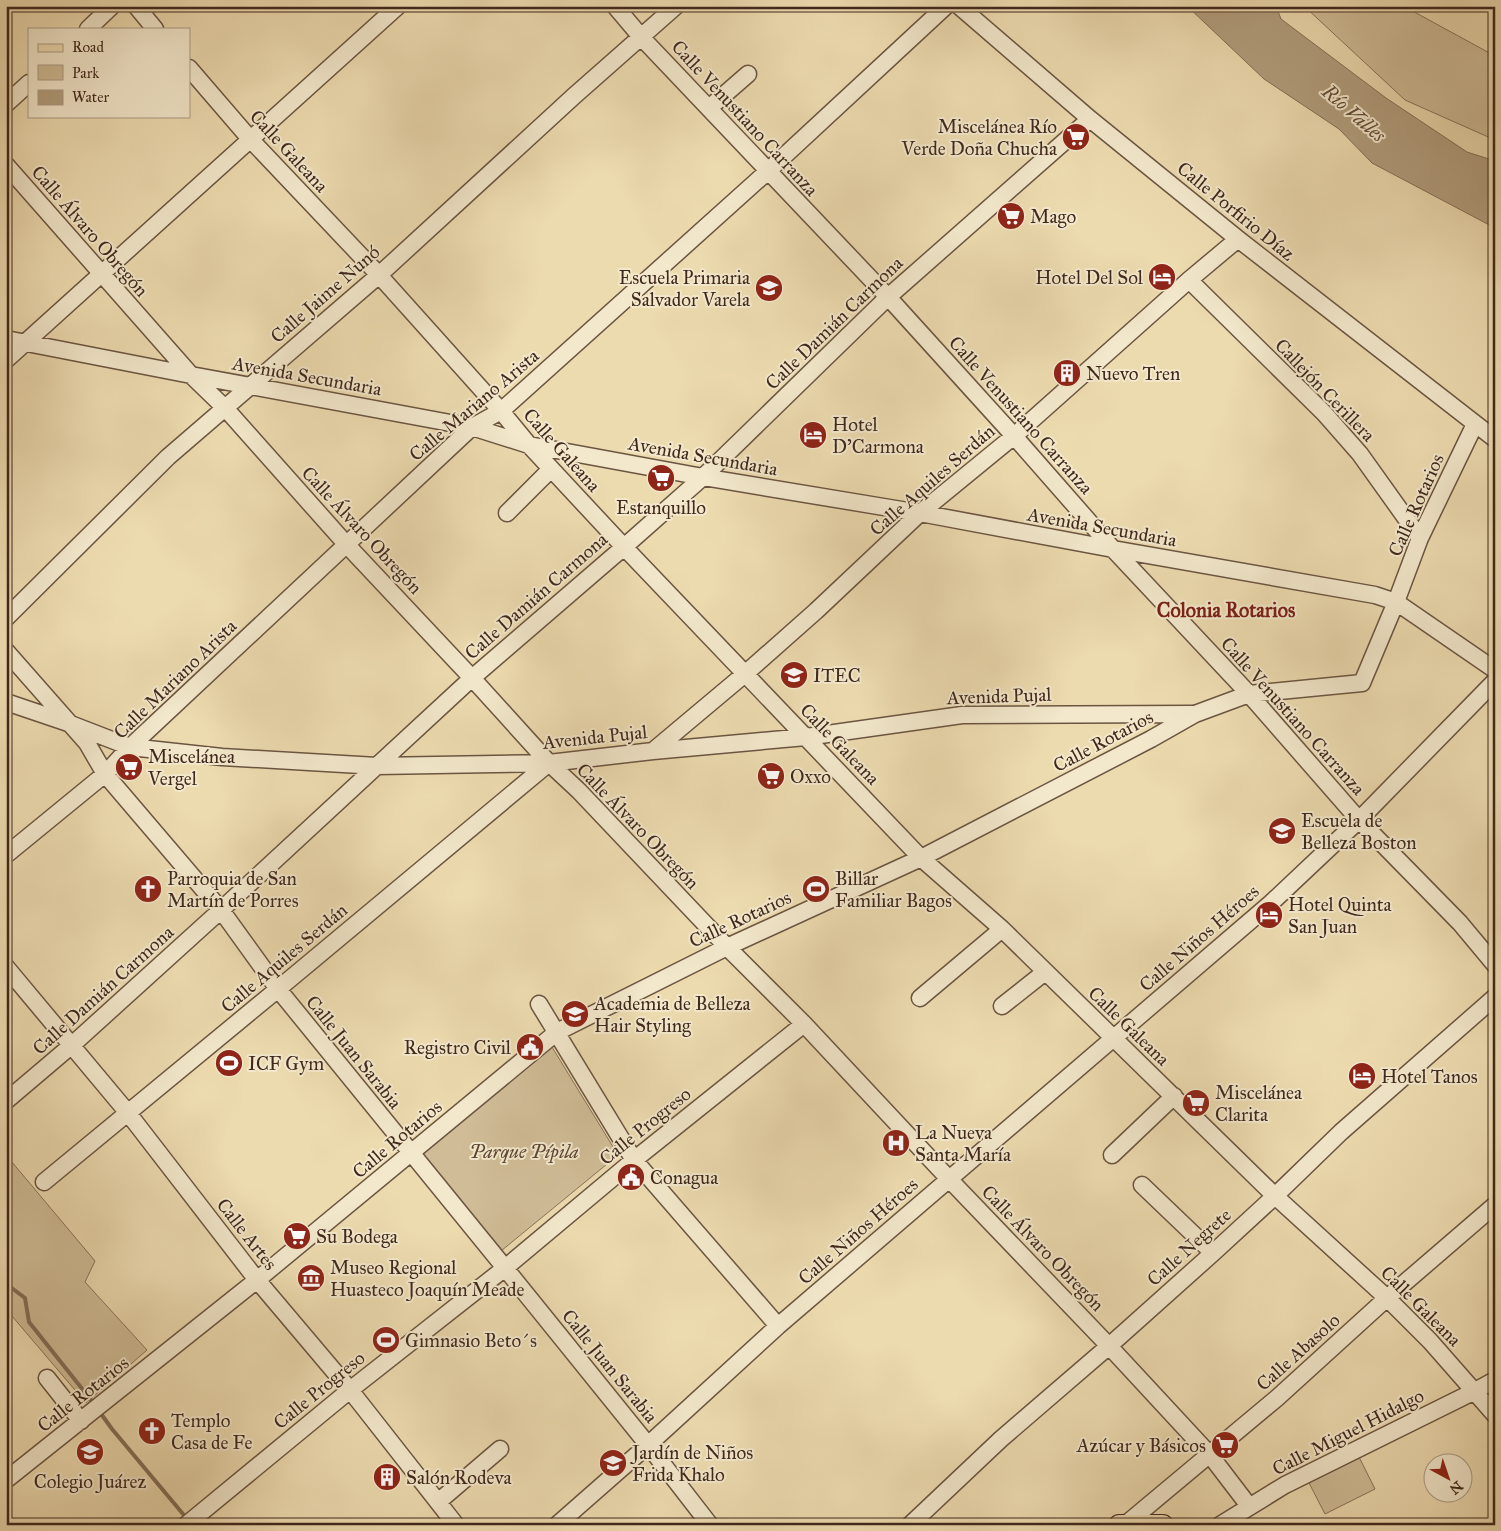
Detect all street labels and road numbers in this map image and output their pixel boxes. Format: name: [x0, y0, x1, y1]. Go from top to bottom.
street label: Calle Venustiano Carranza: [667, 35, 824, 201]
street label: Calle Galeana: [245, 105, 334, 198]
street label: Calle Porfirio Díaz: [1173, 157, 1300, 266]
street label: Calle Álvaro Obregón: [26, 160, 154, 302]
street label: Calle Jaime Nunó: [266, 240, 385, 349]
street label: Calle Damián Carmona: [761, 251, 908, 394]
street label: Calle Venustiano Carranza: [944, 331, 1099, 499]
street label: Callejón Cerillera: [1270, 334, 1381, 447]
street label: Calle Mariano Arista: [405, 343, 544, 466]
street label: Avenida Secundaria: [230, 351, 384, 401]
street label: Calle Galeana: [519, 403, 606, 497]
street label: Calle Aquiles Serdán: [865, 419, 1000, 541]
street label: Avenida Secundaria: [626, 431, 780, 481]
street label: Calle Rotarios: [1383, 450, 1449, 560]
street label: Calle Álvaro Obregón: [296, 461, 428, 599]
street label: Avenida Secundaria: [1025, 502, 1179, 552]
street label: Calle Damián Carmona: [460, 527, 613, 664]
street label: Calle Mariano Arista: [109, 614, 242, 744]
street label: Calle Venustiano Carranza: [1216, 632, 1371, 800]
street label: Avenida Pujal: [945, 683, 1053, 709]
street label: Calle Galeana: [795, 698, 885, 790]
street label: Calle Rotarios: [1049, 705, 1157, 777]
street label: Avenida Pujal: [541, 720, 649, 754]
street label: Calle Álvaro Obregón: [571, 758, 705, 894]
street label: Calle Niños Héroes: [1134, 880, 1264, 996]
street label: Calle Rotarios: [685, 885, 795, 953]
street label: Calle Aquiles Serdán: [216, 898, 353, 1018]
street label: Calle Damián Carmona: [28, 920, 179, 1059]
street label: Calle Galeana: [1083, 981, 1175, 1071]
street label: Calle Juan Sarabia: [300, 991, 407, 1115]
street label: Calle Progreso: [595, 1082, 696, 1171]
street label: Calle Rotarios: [348, 1095, 446, 1183]
street label: Calle Niños Héroes: [793, 1173, 923, 1289]
street label: Calle Álvaro Obregón: [976, 1180, 1110, 1316]
street label: Calle Artes: [212, 1194, 282, 1274]
street label: Calle Negrete: [1142, 1203, 1237, 1292]
street label: Calle Galeana: [1376, 1261, 1467, 1352]
street label: Calle Juan Sarabia: [556, 1305, 663, 1429]
street label: Calle Abasolo: [1251, 1308, 1345, 1396]
street label: Calle Progreso: [269, 1346, 370, 1435]
street label: Calle Rotarios: [33, 1351, 133, 1437]
street label: Calle Miguel Hidalgo: [1268, 1384, 1428, 1481]

